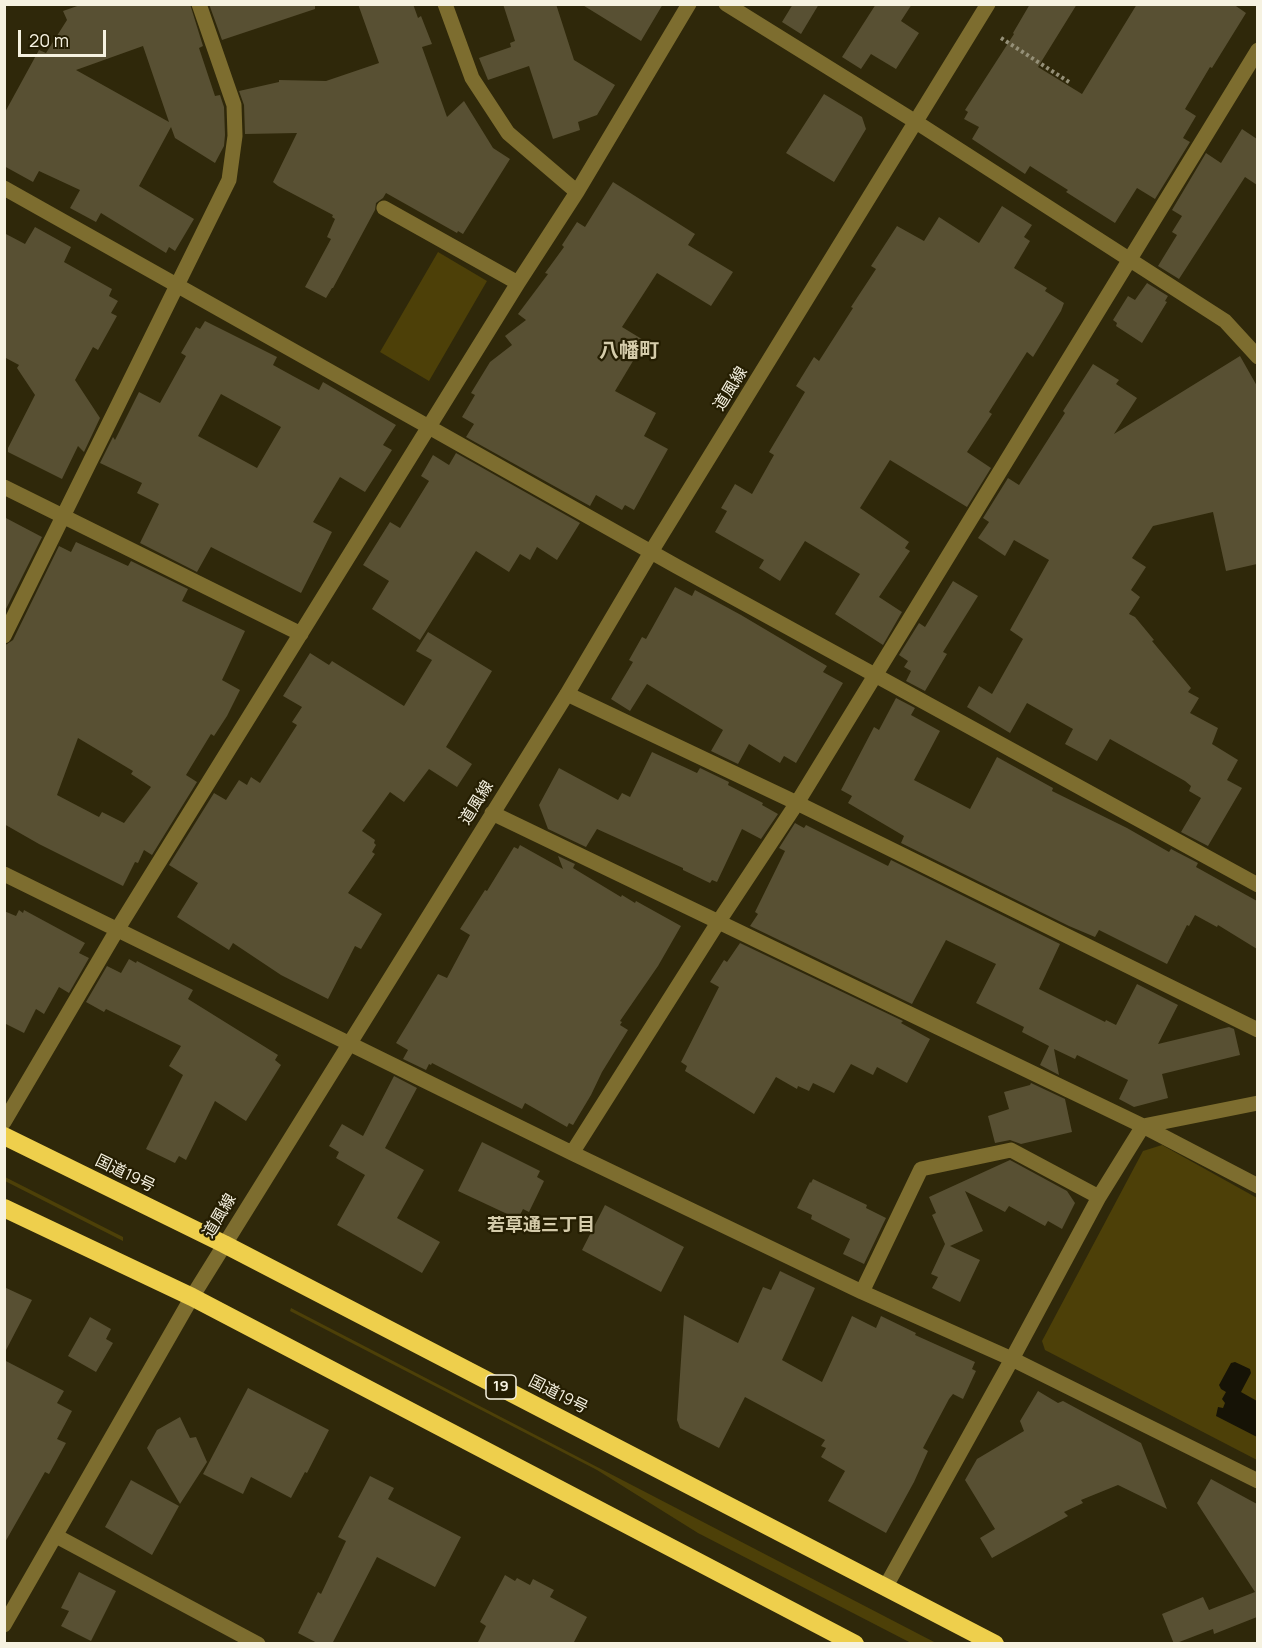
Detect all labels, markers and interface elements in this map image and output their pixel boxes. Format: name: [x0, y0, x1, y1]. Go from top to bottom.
scale bar: [21, 18, 110, 56]
text: 20 m: [29, 28, 69, 52]
district label: 八幡町: [599, 339, 659, 363]
street label: 道風線: [710, 364, 752, 414]
street label: 道風線: [456, 778, 498, 828]
street label: 国道19号: [92, 1151, 158, 1197]
street label: 道風線: [199, 1190, 241, 1242]
district label: 若草通三丁目: [487, 1215, 595, 1237]
street label: 国道19号: [525, 1372, 591, 1418]
road number: 19: [486, 1375, 516, 1399]

